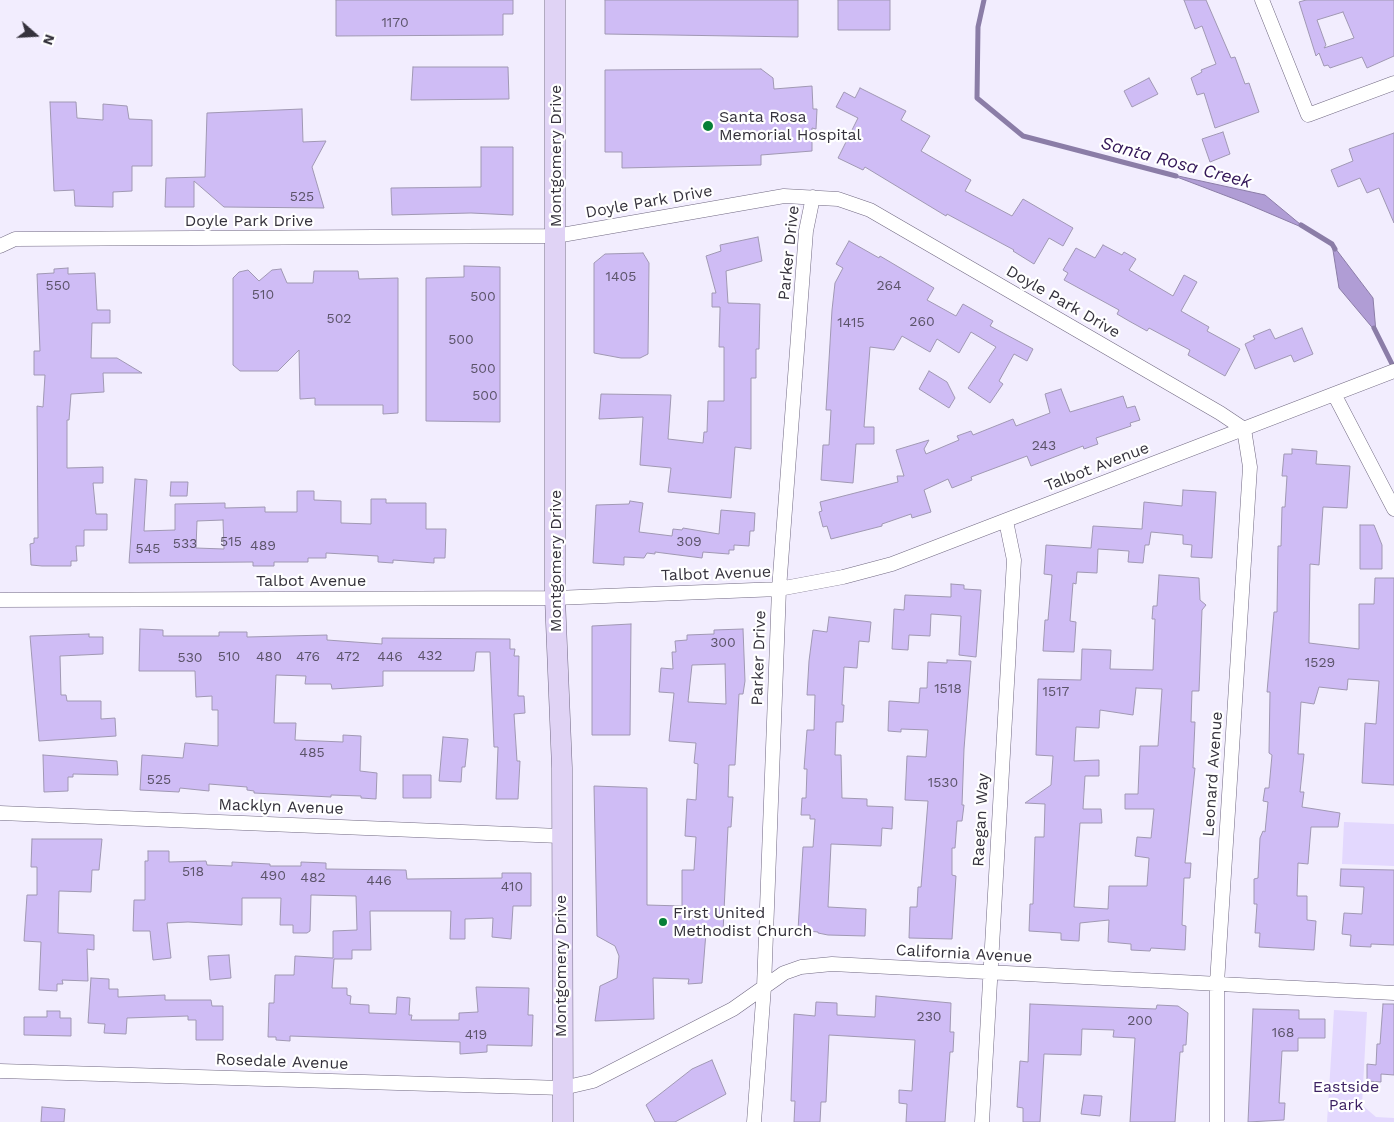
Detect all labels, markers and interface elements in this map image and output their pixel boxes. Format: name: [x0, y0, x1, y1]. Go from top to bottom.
north arrow: [10, 10, 60, 60]
house number: 1170: [381, 15, 409, 31]
text: N: [40, 32, 58, 47]
street label: Montgomery Drive: [546, 85, 566, 227]
place label: Santa Rosa Memorial Hospital: [719, 107, 861, 145]
marker: Santa Rosa Memorial Hospital: [701, 119, 715, 133]
water label: Santa Rosa Creek: [1098, 133, 1254, 193]
street label: Doyle Park Drive: [584, 181, 714, 223]
house number: 525: [290, 189, 314, 205]
street label: Parker Drive: [774, 205, 804, 301]
street label: Doyle Park Drive: [185, 211, 313, 231]
street label: Doyle Park Drive: [1003, 262, 1123, 342]
house number: 1405: [606, 269, 636, 285]
house number: 550: [45, 278, 71, 294]
house number: 264: [876, 278, 902, 294]
house number: 510: [252, 287, 274, 303]
house number: 500: [470, 289, 496, 305]
house number: 502: [326, 311, 352, 327]
house number: 260: [909, 314, 935, 330]
house number: 1415: [837, 315, 865, 331]
house number: 500: [448, 332, 474, 348]
house number: 500: [470, 361, 496, 377]
house number: 500: [472, 388, 498, 404]
house number: 243: [1032, 438, 1056, 454]
street label: Talbot Avenue: [1042, 438, 1152, 496]
street label: Montgomery Drive: [546, 490, 566, 632]
house number: 515: [220, 534, 242, 550]
house number: 309: [676, 534, 702, 550]
house number: 533: [173, 536, 197, 552]
house number: 489: [250, 538, 276, 554]
house number: 545: [136, 541, 160, 557]
street label: Talbot Avenue: [661, 562, 771, 586]
street label: Talbot Avenue: [256, 571, 366, 591]
street label: Parker Drive: [748, 610, 770, 706]
house number: 300: [710, 635, 736, 651]
house number: 432: [418, 648, 442, 664]
house number: 510: [218, 649, 240, 665]
house number: 480: [256, 649, 282, 665]
house number: 476: [296, 649, 320, 665]
house number: 472: [336, 649, 360, 665]
house number: 446: [377, 649, 403, 665]
house number: 530: [177, 650, 203, 666]
house number: 1529: [1305, 655, 1335, 671]
house number: 1518: [934, 681, 962, 697]
house number: 1517: [1043, 684, 1069, 700]
street label: Leonard Avenue: [1199, 711, 1227, 837]
house number: 485: [299, 745, 325, 761]
house number: 525: [147, 772, 171, 788]
street label: Raegan Way: [969, 773, 993, 867]
house number: 1530: [928, 775, 958, 791]
street label: Macklyn Avenue: [218, 795, 344, 819]
house number: 518: [182, 864, 204, 880]
house number: 490: [260, 868, 286, 884]
house number: 482: [300, 870, 326, 886]
house number: 446: [366, 873, 392, 889]
house number: 410: [501, 879, 523, 895]
street label: Montgomery Drive: [551, 895, 571, 1037]
place label: First United Methodist Church: [673, 903, 813, 941]
marker: First United Methodist Church: [657, 916, 669, 928]
street label: California Avenue: [895, 941, 1033, 967]
house number: 230: [916, 1009, 942, 1025]
house number: 200: [1127, 1013, 1153, 1029]
house number: 168: [1272, 1025, 1294, 1041]
house number: 419: [465, 1027, 487, 1043]
street label: Rosedale Avenue: [215, 1050, 349, 1074]
park label: Eastside Park: [1313, 1077, 1379, 1115]

